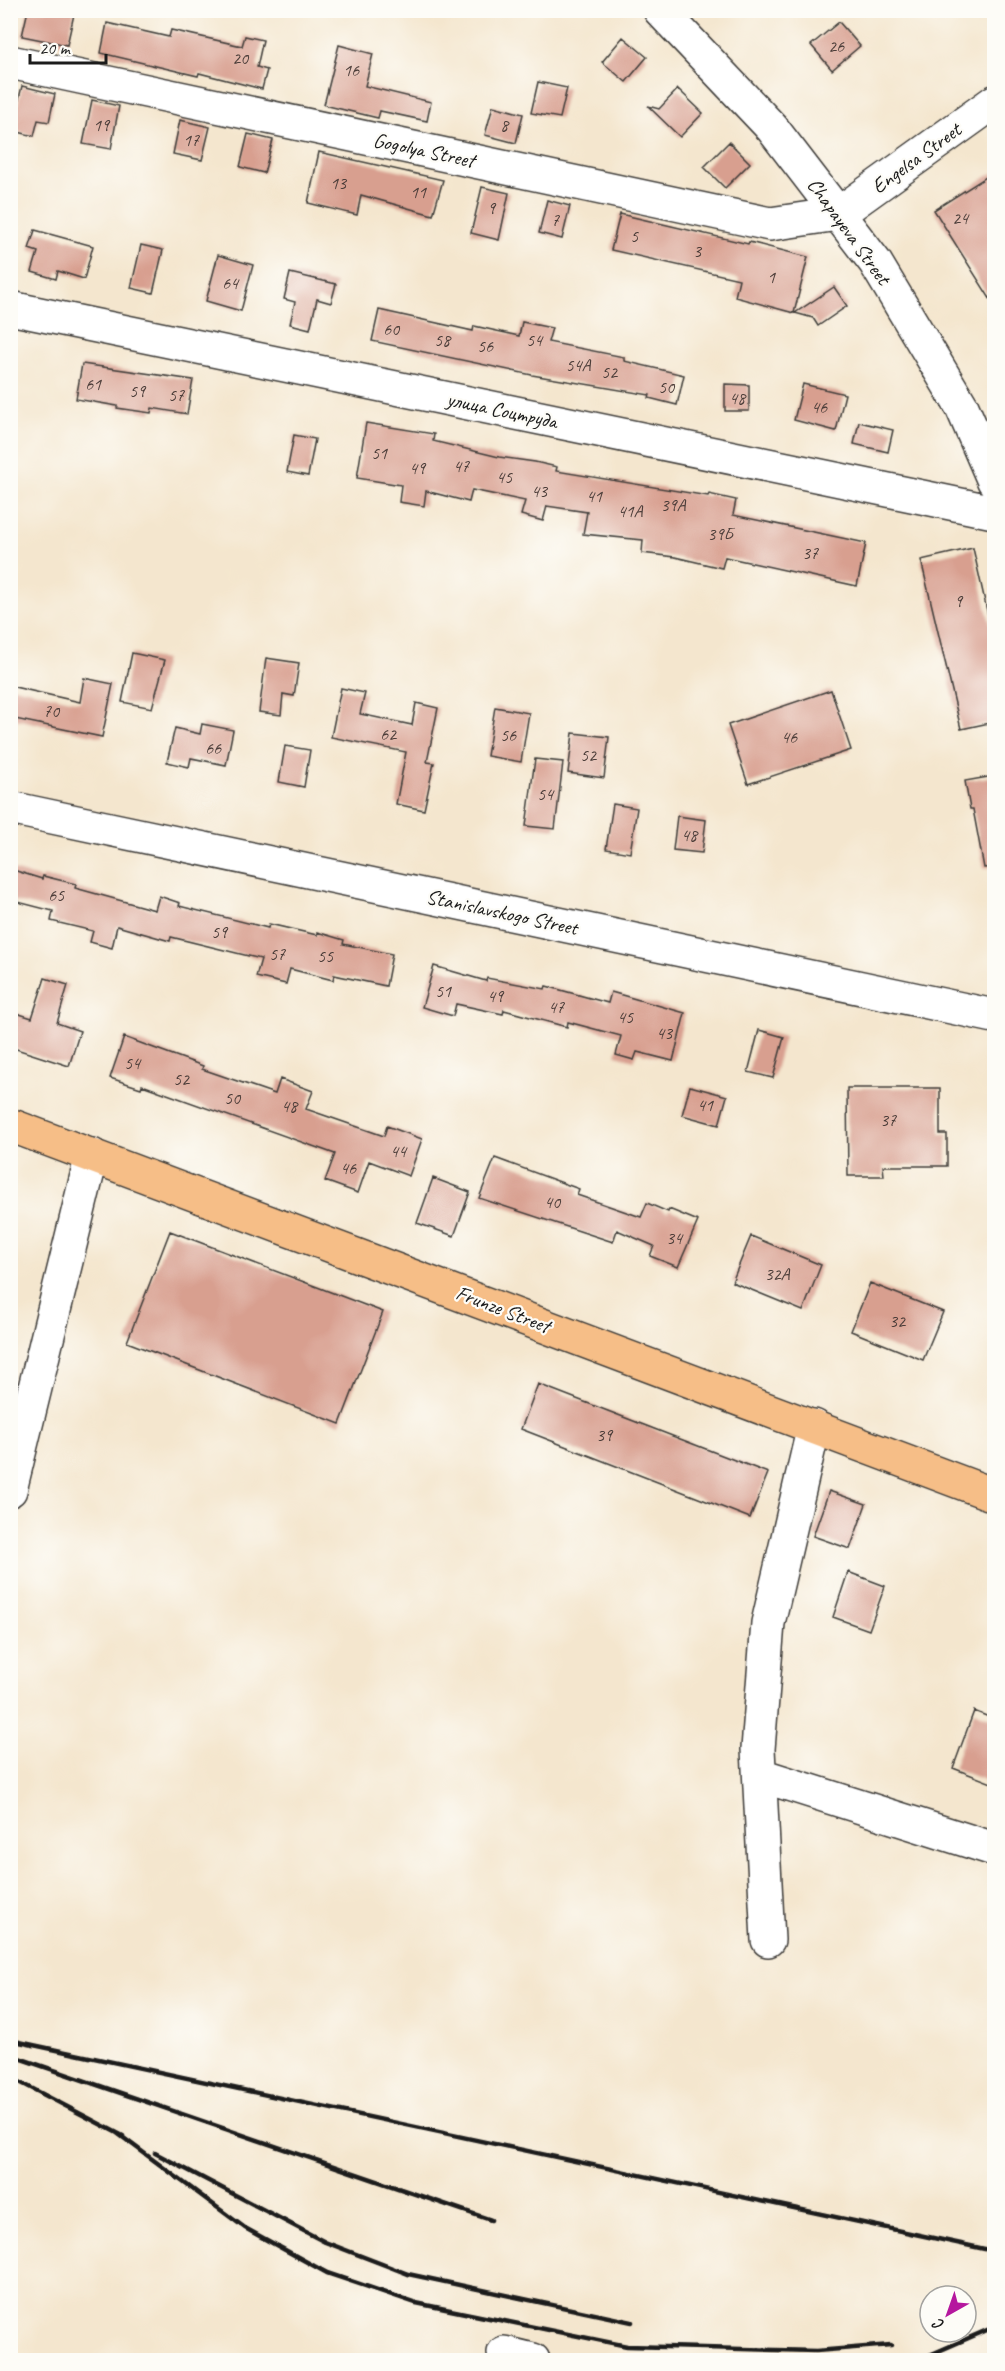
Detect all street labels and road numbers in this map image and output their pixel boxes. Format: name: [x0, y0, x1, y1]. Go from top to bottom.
street label: Engelsa Street: [866, 116, 968, 199]
street label: Gogolya Street: [371, 127, 480, 174]
street label: Chapayeva Street: [802, 173, 898, 291]
street label: улица Соцтруда: [442, 385, 562, 435]
street label: Stanislavskogo Street: [424, 883, 582, 941]
street label: Frunze Street: [452, 1279, 556, 1340]

